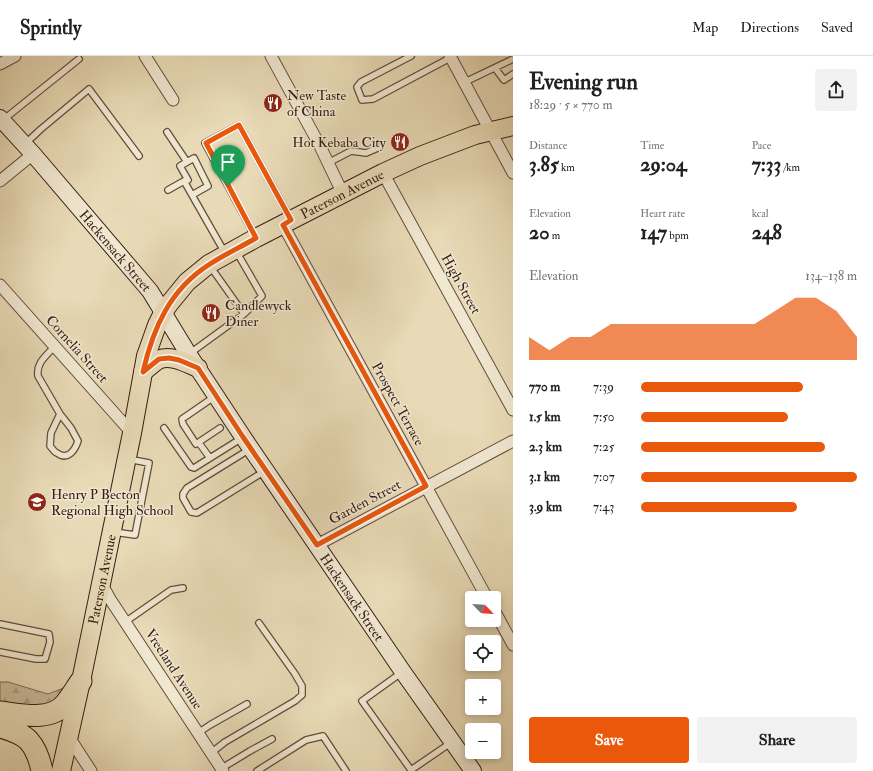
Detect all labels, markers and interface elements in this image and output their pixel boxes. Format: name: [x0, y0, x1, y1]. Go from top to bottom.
text: Sprintly: [20, 16, 81, 40]
text: Map: [692, 19, 718, 36]
text: Directions: [740, 19, 799, 36]
text: Saved: [821, 19, 853, 36]
text: Evening run: [529, 68, 638, 96]
button: share: [815, 69, 857, 111]
place label: New Taste of China: [287, 87, 347, 120]
restaurant icon: New Taste of China: [262, 92, 284, 114]
text: 18:29 · 5 × 770 m: [529, 97, 613, 113]
restaurant icon: Hot Kebaba City: [389, 131, 411, 153]
place label: Hot Kebaba City: [292, 134, 387, 152]
text: Distance: [529, 139, 567, 152]
text: Time: [640, 139, 664, 152]
text: Pace: [752, 139, 771, 152]
pin: [211, 145, 245, 186]
icon: arrive: [217, 151, 239, 173]
text: 3.85: [529, 152, 559, 177]
text: 29:04: [640, 152, 687, 177]
text: 7:33: [752, 152, 781, 177]
text: km: [559, 161, 575, 174]
text: /km: [781, 161, 800, 174]
street label: Paterson Avenue: [297, 165, 387, 222]
street label: Hackensack Street: [76, 206, 156, 295]
text: Elevation: [529, 207, 571, 220]
text: Heart rate: [640, 207, 685, 220]
text: kcal: [752, 207, 769, 220]
text: 20: [529, 220, 549, 245]
text: 147: [640, 220, 667, 245]
text: 248: [752, 220, 782, 245]
text: m: [549, 229, 560, 242]
text: bpm: [667, 229, 689, 242]
street label: High Street: [438, 251, 485, 317]
text: Elevation: [529, 268, 579, 284]
text: 134–138 m: [805, 268, 857, 284]
place label: Candlewyck Diner: [225, 297, 292, 330]
restaurant icon: Candlewyck Diner: [200, 302, 222, 324]
street label: Cornelia Street: [42, 312, 112, 387]
street label: Prospect Terrace: [367, 359, 428, 449]
text: 770 m: [529, 379, 560, 395]
text: 7:39: [593, 379, 614, 395]
text: 1.5 km: [529, 409, 561, 425]
text: 7:50: [593, 409, 614, 425]
text: 2.3 km: [529, 439, 562, 455]
text: 7:25: [593, 439, 614, 455]
text: 3.1 km: [529, 469, 560, 485]
text: 7:07: [593, 469, 615, 485]
street label: Garden Street: [326, 476, 404, 528]
place label: Henry P Becton Regional High School: [51, 486, 174, 519]
school or university icon: Henry P Becton Regional High School: [26, 491, 48, 513]
text: 3.9 km: [529, 499, 562, 515]
text: 7:43: [593, 499, 614, 515]
street label: Paterson Avenue: [84, 533, 119, 626]
street label: Hackensack Street: [316, 550, 388, 645]
north arrow: [465, 591, 501, 627]
map controls: [465, 591, 501, 759]
street label: Vreeland Avenue: [142, 626, 206, 713]
button: locate: [465, 635, 501, 671]
button: +: [465, 679, 501, 715]
button: Save: [529, 717, 689, 763]
button: Share: [697, 717, 857, 763]
button: −: [465, 723, 501, 759]

